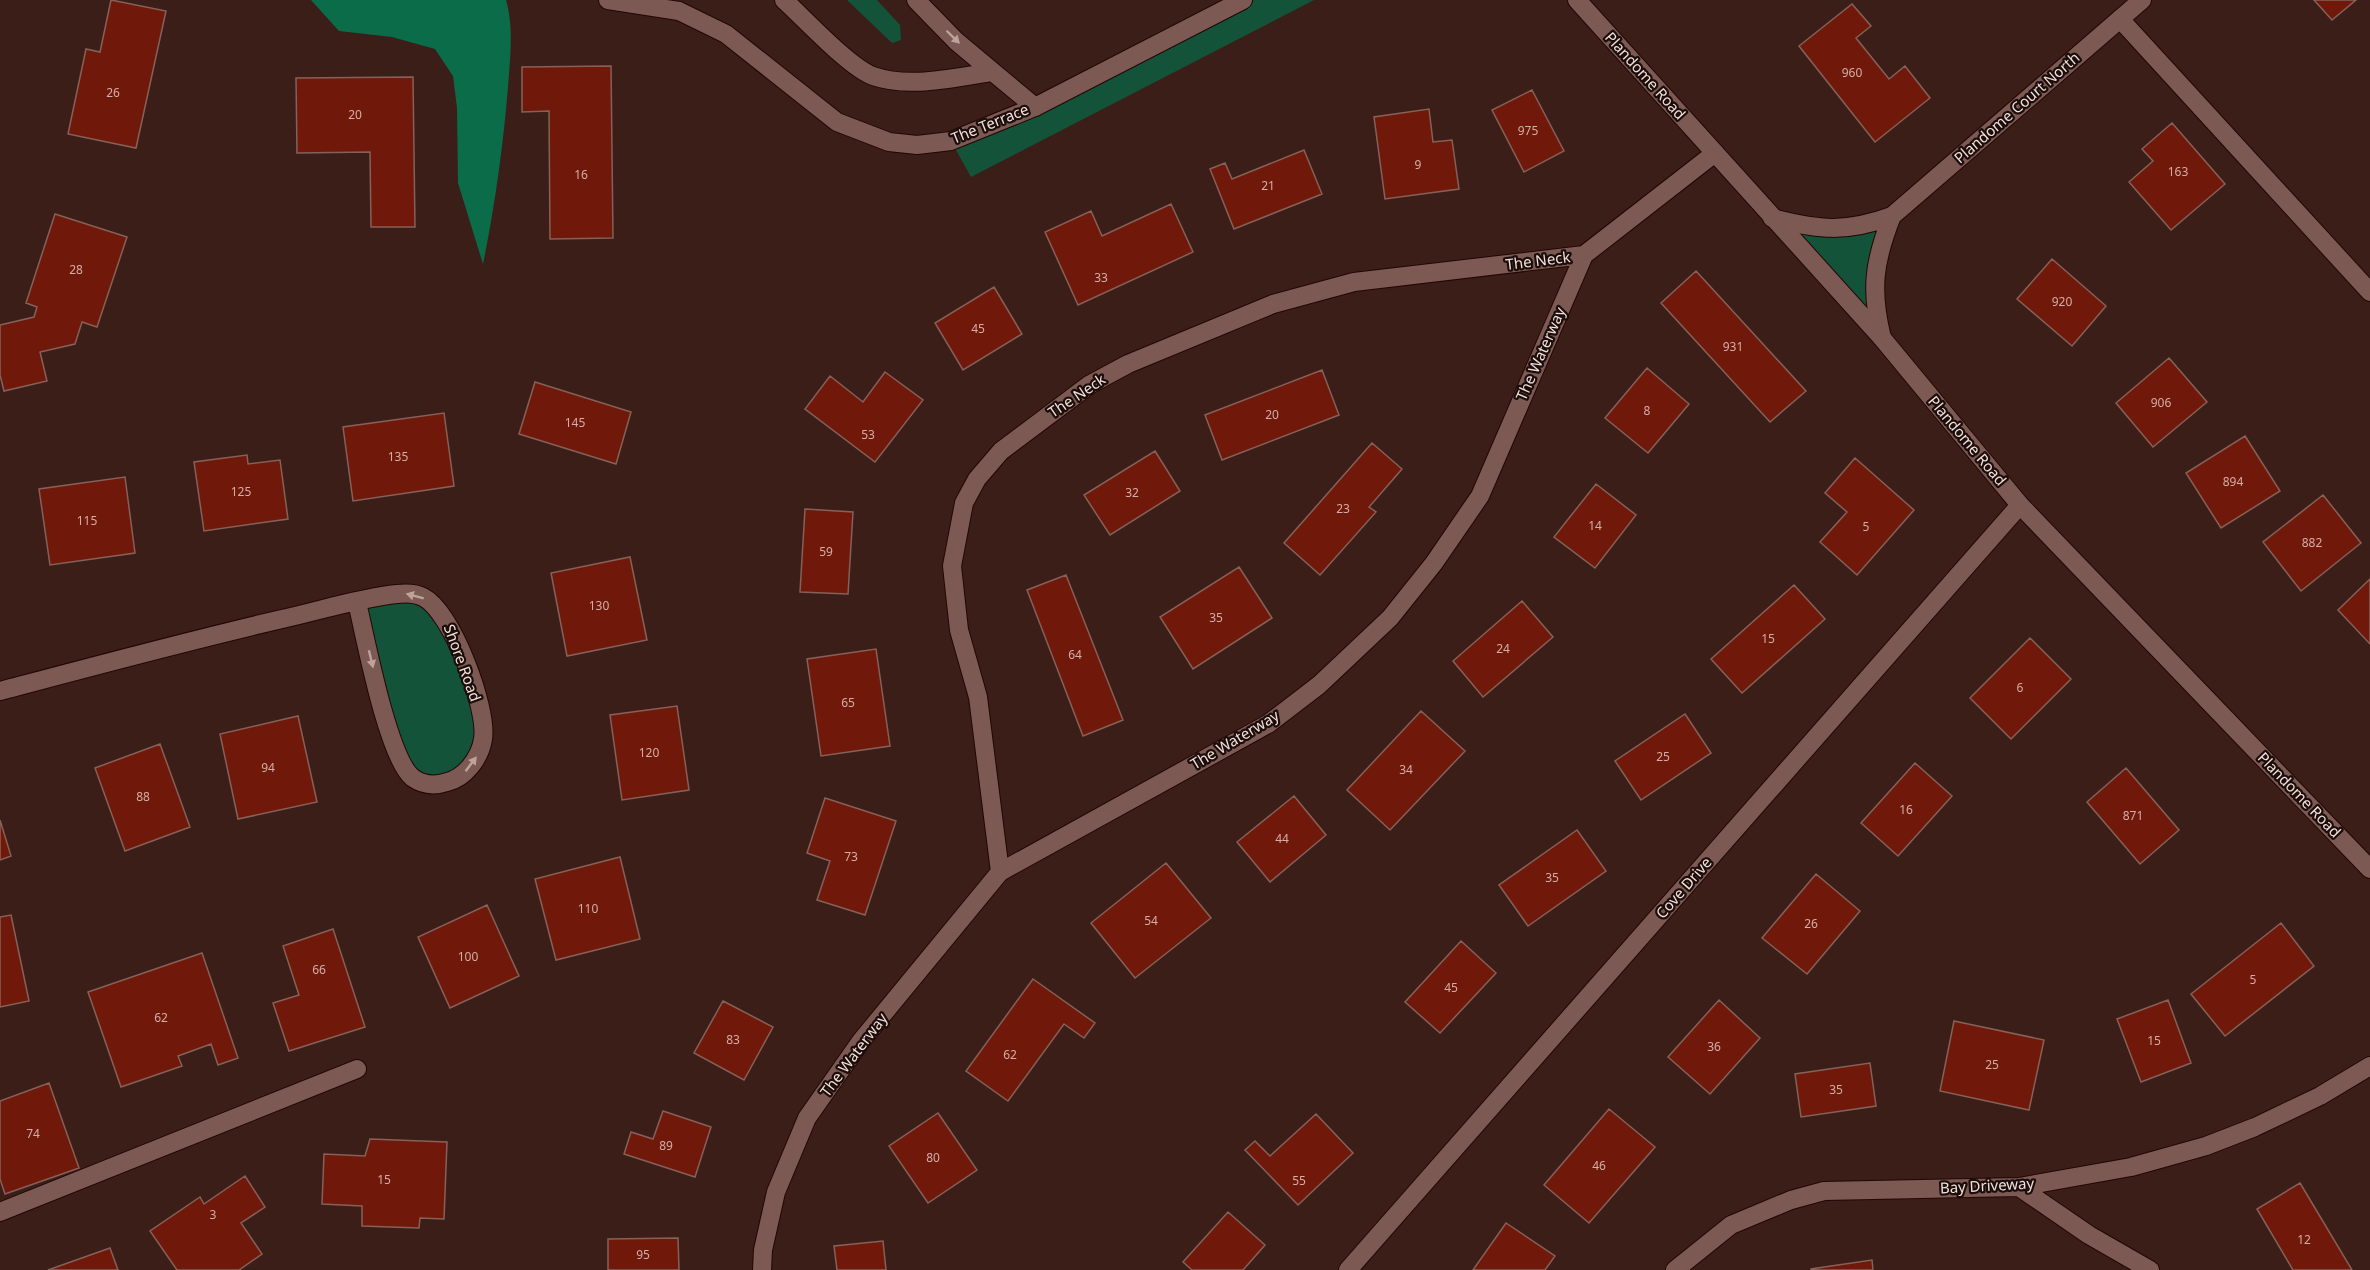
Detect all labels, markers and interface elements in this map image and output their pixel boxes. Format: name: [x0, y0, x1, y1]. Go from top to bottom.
street label: Plandome Road: [1601, 27, 1690, 123]
one-way arrow: [945, 30, 959, 44]
street label: Plandome Court North: [1949, 47, 2083, 167]
house number: 960: [1842, 64, 1862, 81]
house number: 26: [106, 84, 120, 101]
street label: The Terrace: [948, 98, 1031, 148]
house number: 20: [348, 106, 362, 123]
house number: 975: [1518, 122, 1538, 139]
house number: 9: [1415, 156, 1422, 173]
house number: 163: [2168, 163, 2188, 180]
house number: 16: [574, 166, 588, 183]
house number: 21: [1261, 177, 1275, 194]
street label: The Neck: [1504, 246, 1571, 274]
house number: 28: [69, 261, 83, 278]
house number: 33: [1094, 269, 1108, 286]
house number: 920: [2052, 293, 2072, 310]
street label: The Waterway: [1511, 304, 1570, 403]
house number: 45: [971, 320, 985, 337]
house number: 931: [1723, 338, 1743, 355]
street label: The Neck: [1044, 369, 1109, 422]
street label: Plandome Road: [1924, 391, 2011, 489]
house number: 906: [2151, 394, 2171, 411]
house number: 8: [1644, 402, 1651, 419]
house number: 20: [1265, 406, 1279, 423]
house number: 145: [565, 414, 585, 431]
house number: 53: [861, 426, 875, 443]
house number: 135: [388, 448, 408, 465]
house number: 894: [2223, 473, 2243, 490]
house number: 125: [231, 483, 251, 500]
house number: 32: [1125, 484, 1139, 501]
house number: 23: [1336, 500, 1350, 517]
house number: 115: [77, 512, 97, 529]
house number: 14: [1588, 517, 1602, 534]
house number: 5: [1863, 518, 1870, 535]
house number: 882: [2302, 534, 2322, 551]
house number: 59: [819, 543, 833, 560]
one-way arrow: [406, 590, 424, 600]
house number: 130: [589, 597, 609, 614]
house number: 35: [1209, 609, 1223, 626]
street label: Shore Road: [440, 621, 486, 704]
house number: 15: [1761, 630, 1775, 647]
house number: 24: [1496, 640, 1510, 657]
house number: 64: [1068, 646, 1082, 663]
one-way arrow: [366, 649, 376, 668]
house number: 6: [2017, 679, 2024, 696]
house number: 65: [841, 694, 855, 711]
street label: The Waterway: [1186, 705, 1283, 773]
house number: 120: [639, 744, 659, 761]
street label: Plandome Road: [2254, 747, 2346, 841]
house number: 25: [1656, 748, 1670, 765]
one-way arrow: [464, 756, 477, 772]
house number: 94: [261, 759, 275, 776]
house number: 34: [1399, 761, 1413, 778]
house number: 88: [136, 788, 150, 805]
house number: 16: [1899, 801, 1913, 818]
house number: 871: [2123, 807, 2143, 824]
house number: 44: [1275, 830, 1289, 847]
house number: 73: [844, 848, 858, 865]
street label: Cove Drive: [1651, 852, 1716, 922]
house number: 35: [1545, 869, 1559, 886]
house number: 110: [578, 900, 598, 917]
house number: 54: [1144, 912, 1158, 929]
house number: 26: [1804, 915, 1818, 932]
house number: 100: [458, 948, 478, 965]
house number: 66: [312, 961, 326, 978]
house number: 5: [2250, 971, 2257, 988]
house number: 45: [1444, 979, 1458, 996]
street label: The Waterway: [815, 1008, 891, 1100]
house number: 62: [154, 1009, 168, 1026]
house number: 83: [726, 1031, 740, 1048]
house number: 15: [2147, 1032, 2161, 1049]
house number: 36: [1707, 1038, 1721, 1055]
house number: 62: [1003, 1046, 1017, 1063]
house number: 25: [1985, 1056, 1999, 1073]
house number: 35: [1829, 1081, 1843, 1098]
house number: 74: [26, 1125, 40, 1142]
house number: 89: [659, 1137, 673, 1154]
house number: 80: [926, 1149, 940, 1166]
house number: 46: [1592, 1157, 1606, 1174]
house number: 15: [377, 1171, 391, 1188]
house number: 55: [1292, 1172, 1306, 1189]
street label: Bay Driveway: [1939, 1173, 2035, 1197]
house number: 3: [210, 1206, 217, 1223]
house number: 12: [2297, 1231, 2311, 1248]
house number: 95: [636, 1246, 650, 1263]

